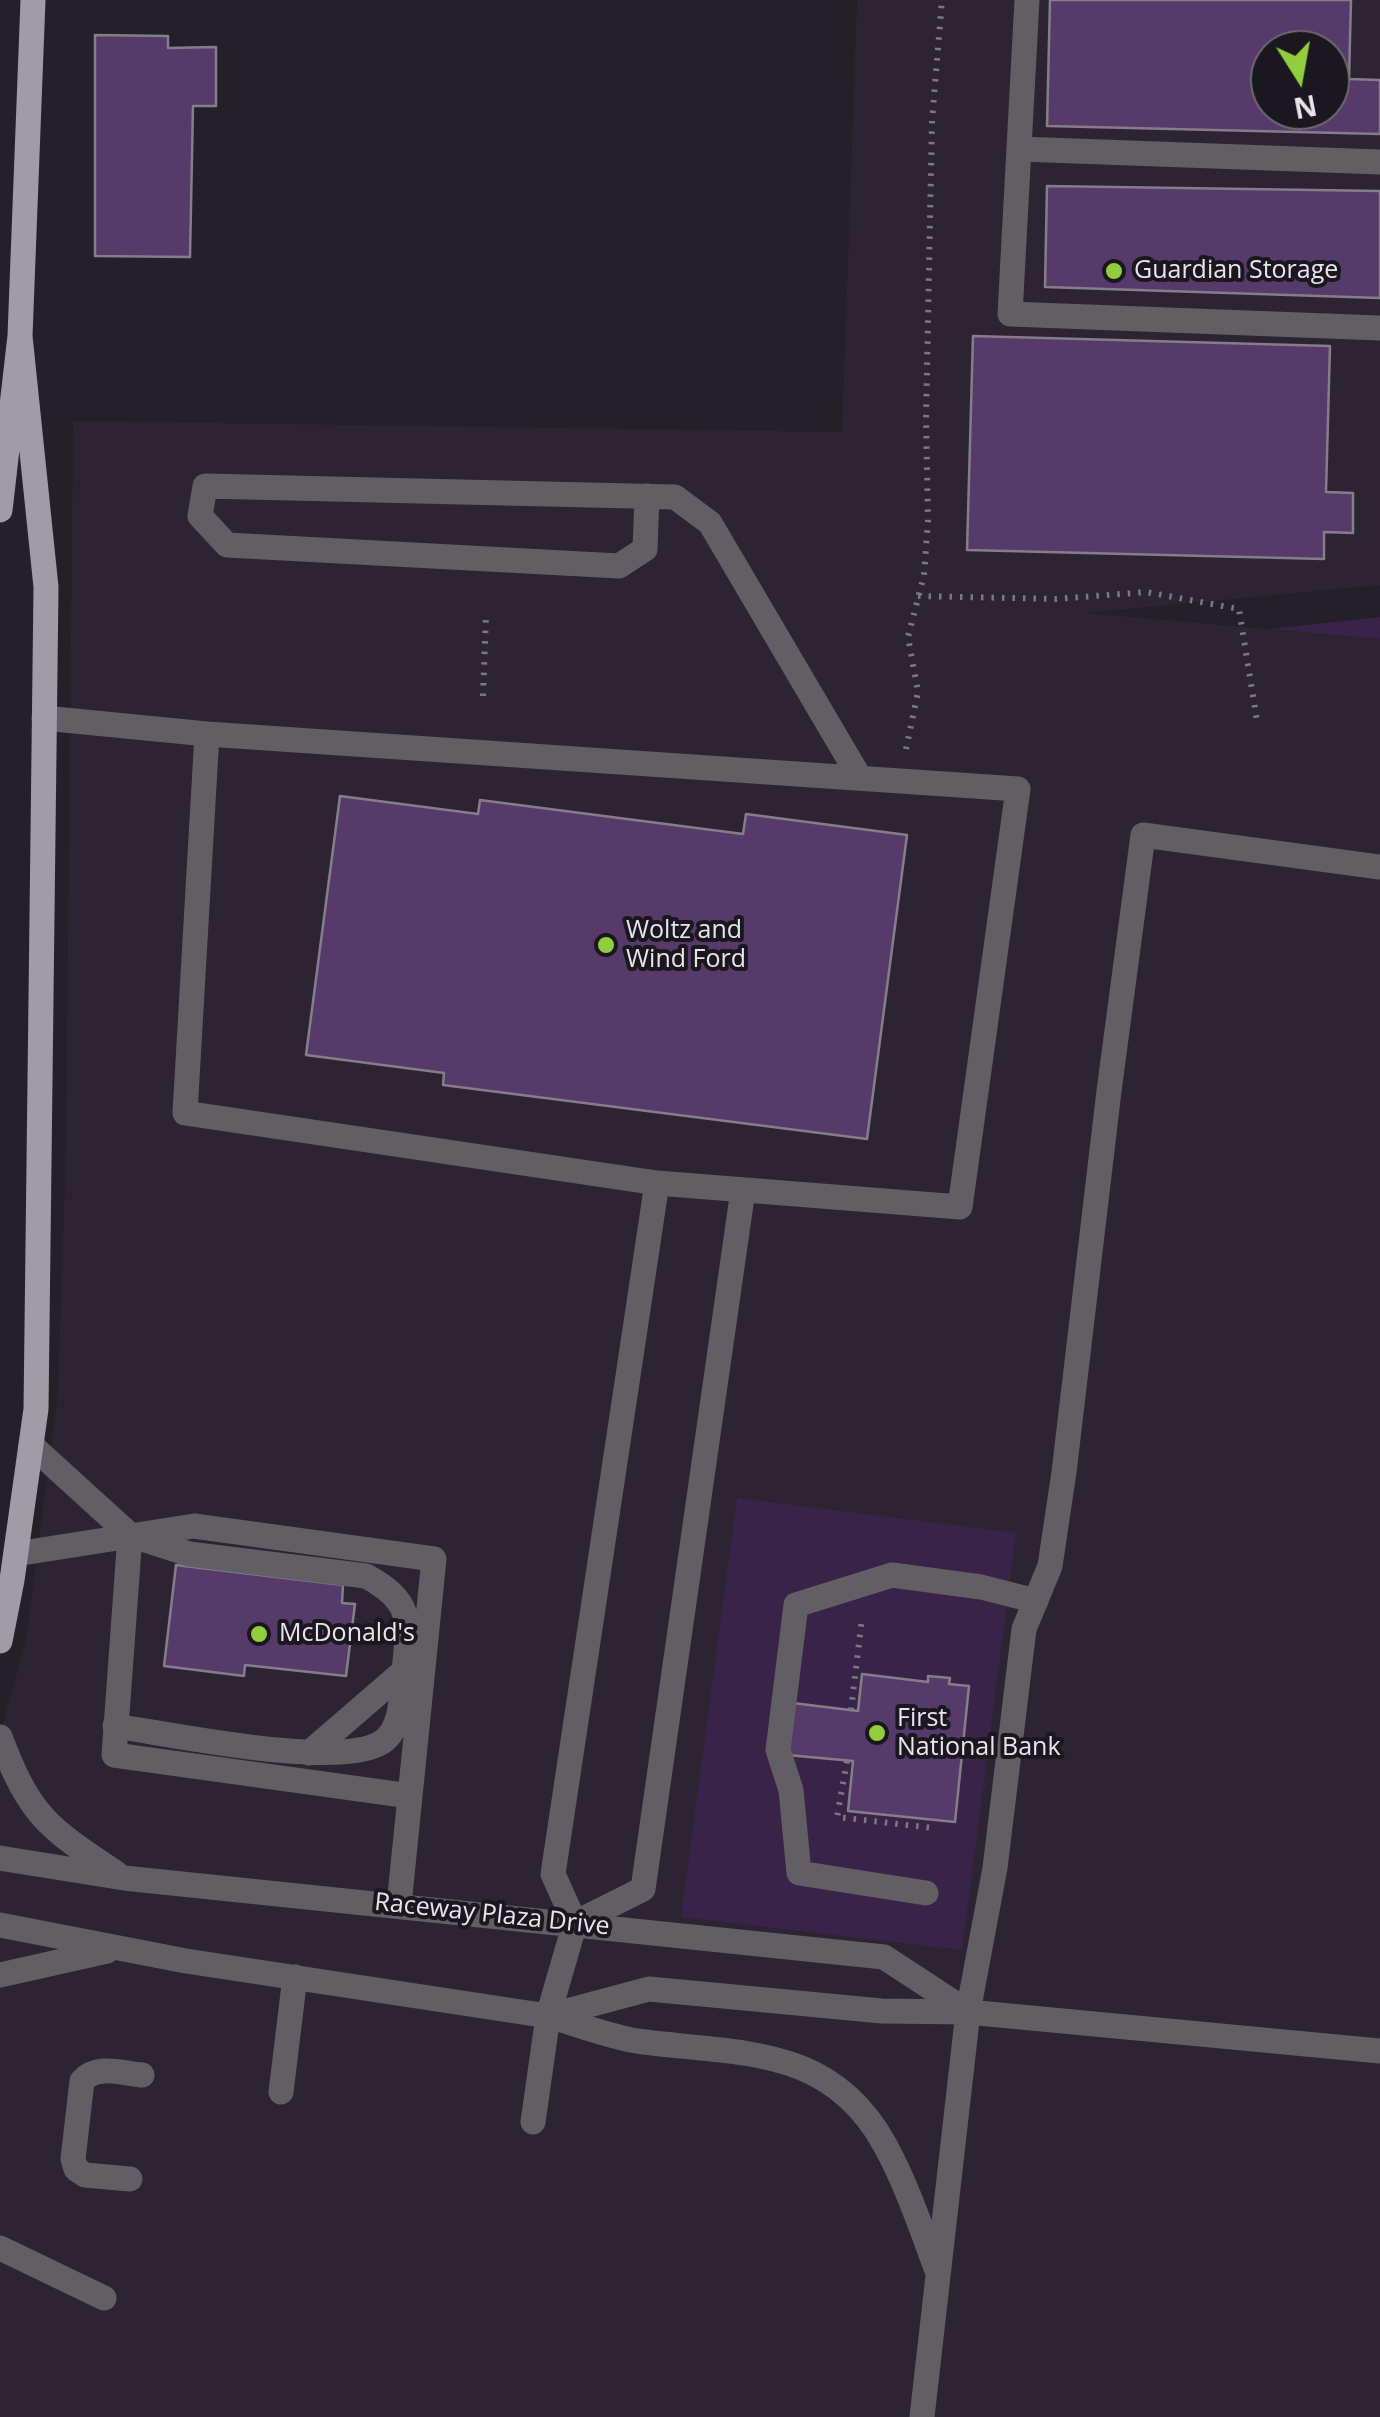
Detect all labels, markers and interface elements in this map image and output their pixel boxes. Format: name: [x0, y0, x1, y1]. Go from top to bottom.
north arrow: [1250, 30, 1350, 130]
text: N: [1291, 87, 1320, 128]
place label: Guardian Storage: [1134, 256, 1338, 286]
marker: Guardian Storage: [1103, 260, 1125, 282]
place label: Woltz and Wind Ford: [626, 916, 746, 975]
marker: Woltz and Wind Ford: [595, 934, 617, 956]
place label: McDonald's: [279, 1619, 415, 1649]
marker: McDonald's: [248, 1623, 270, 1645]
place label: First National Bank: [897, 1704, 1061, 1763]
marker: First National Bank: [866, 1722, 888, 1744]
street label: Raceway Plaza Drive: [373, 1888, 611, 1942]

